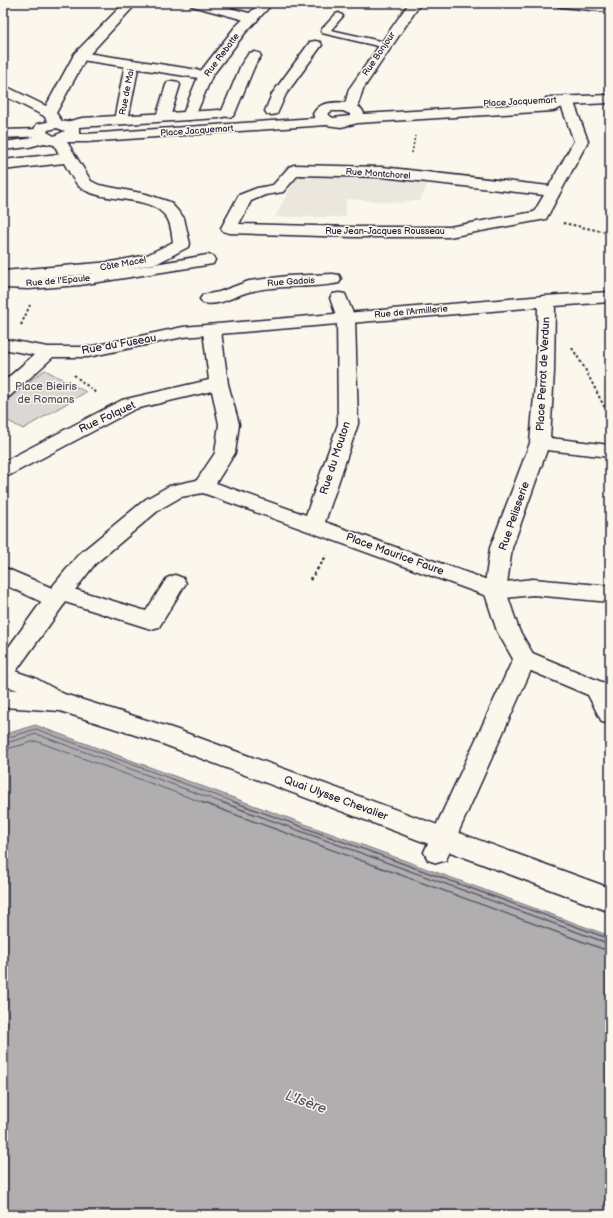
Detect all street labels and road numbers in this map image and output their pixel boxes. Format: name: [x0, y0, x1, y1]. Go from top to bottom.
street label: Rue Bonjour: [360, 29, 398, 78]
street label: Rue Rebatte: [202, 31, 242, 79]
street label: Rue de Mai: [117, 68, 137, 116]
street label: Place Jacquemart: [483, 95, 557, 109]
street label: Place Jacquemart: [160, 123, 234, 139]
street label: Rue Montchorel: [345, 166, 411, 182]
street label: Rue Jean-Jacques Rousseau: [325, 226, 445, 237]
street label: Côte Macel: [99, 255, 147, 273]
street label: Rue de l'Epaule: [25, 273, 91, 289]
street label: Rue Gadois: [267, 275, 316, 289]
street label: Rue de l'Armillerie: [374, 303, 449, 321]
street label: Place Perrot de Verdun: [534, 317, 552, 431]
street label: Rue du Fuseau: [81, 331, 157, 357]
street label: Rue Folquet: [77, 398, 138, 436]
street label: Rue du Mouton: [317, 420, 353, 496]
street label: Rue Pelisserie: [496, 479, 532, 552]
street label: Place Maurice Faure: [344, 530, 446, 578]
street label: Quai Ulysse Chevalier: [282, 773, 391, 823]

